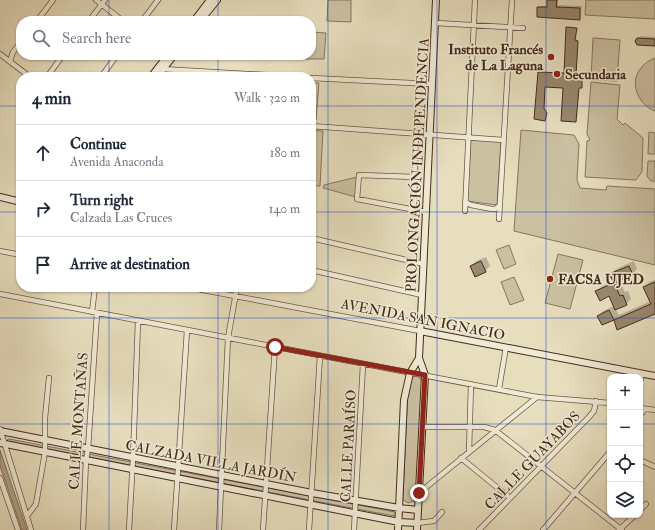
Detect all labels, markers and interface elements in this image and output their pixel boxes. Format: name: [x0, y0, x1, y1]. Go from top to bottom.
search box: [16, 16, 316, 60]
icon: search: [30, 27, 52, 49]
text: Search here: [62, 29, 131, 48]
street label: PROLONGACIÓN INDEPENDENCIA: [402, 37, 433, 293]
place label: Instituto Francés de La Laguna: [448, 41, 544, 75]
marker: Instituto Francés de La Laguna: [546, 52, 556, 62]
place label: Secundaria: [565, 66, 627, 83]
marker: Secundaria: [552, 69, 562, 79]
text: 4 min: [32, 88, 71, 109]
text: Walk · 320 m: [234, 90, 300, 106]
text: Continue: [70, 135, 126, 154]
icon: ahead: [32, 142, 54, 164]
text: 180 m: [270, 145, 300, 161]
text: Avenida Anaconda: [70, 154, 164, 170]
text: Turn right: [70, 191, 133, 210]
icon: right: [32, 198, 54, 220]
text: 140 m: [269, 201, 300, 217]
text: Calzada Las Cruces: [70, 210, 172, 226]
icon: arrive: [32, 254, 54, 276]
text: Arrive at destination: [70, 255, 190, 274]
place label: FACSA UJED: [558, 271, 644, 289]
marker: FACSA UJED: [545, 274, 555, 284]
street label: AVENIDA SAN IGNACIO: [338, 295, 506, 344]
route start: [266, 338, 284, 356]
street label: CALLE MONTAÑAS: [65, 352, 92, 490]
map controls: [607, 374, 643, 518]
button: +: [607, 374, 643, 410]
street label: CALLE PARAÍSO: [337, 389, 360, 503]
street label: CALLE GUAYABOS: [481, 408, 584, 513]
button: −: [607, 410, 643, 446]
street label: CALZADA VILLA JARDÍN: [124, 437, 298, 486]
button: locate: [607, 446, 643, 482]
button: layers: [607, 482, 643, 518]
route end: [410, 484, 428, 502]

